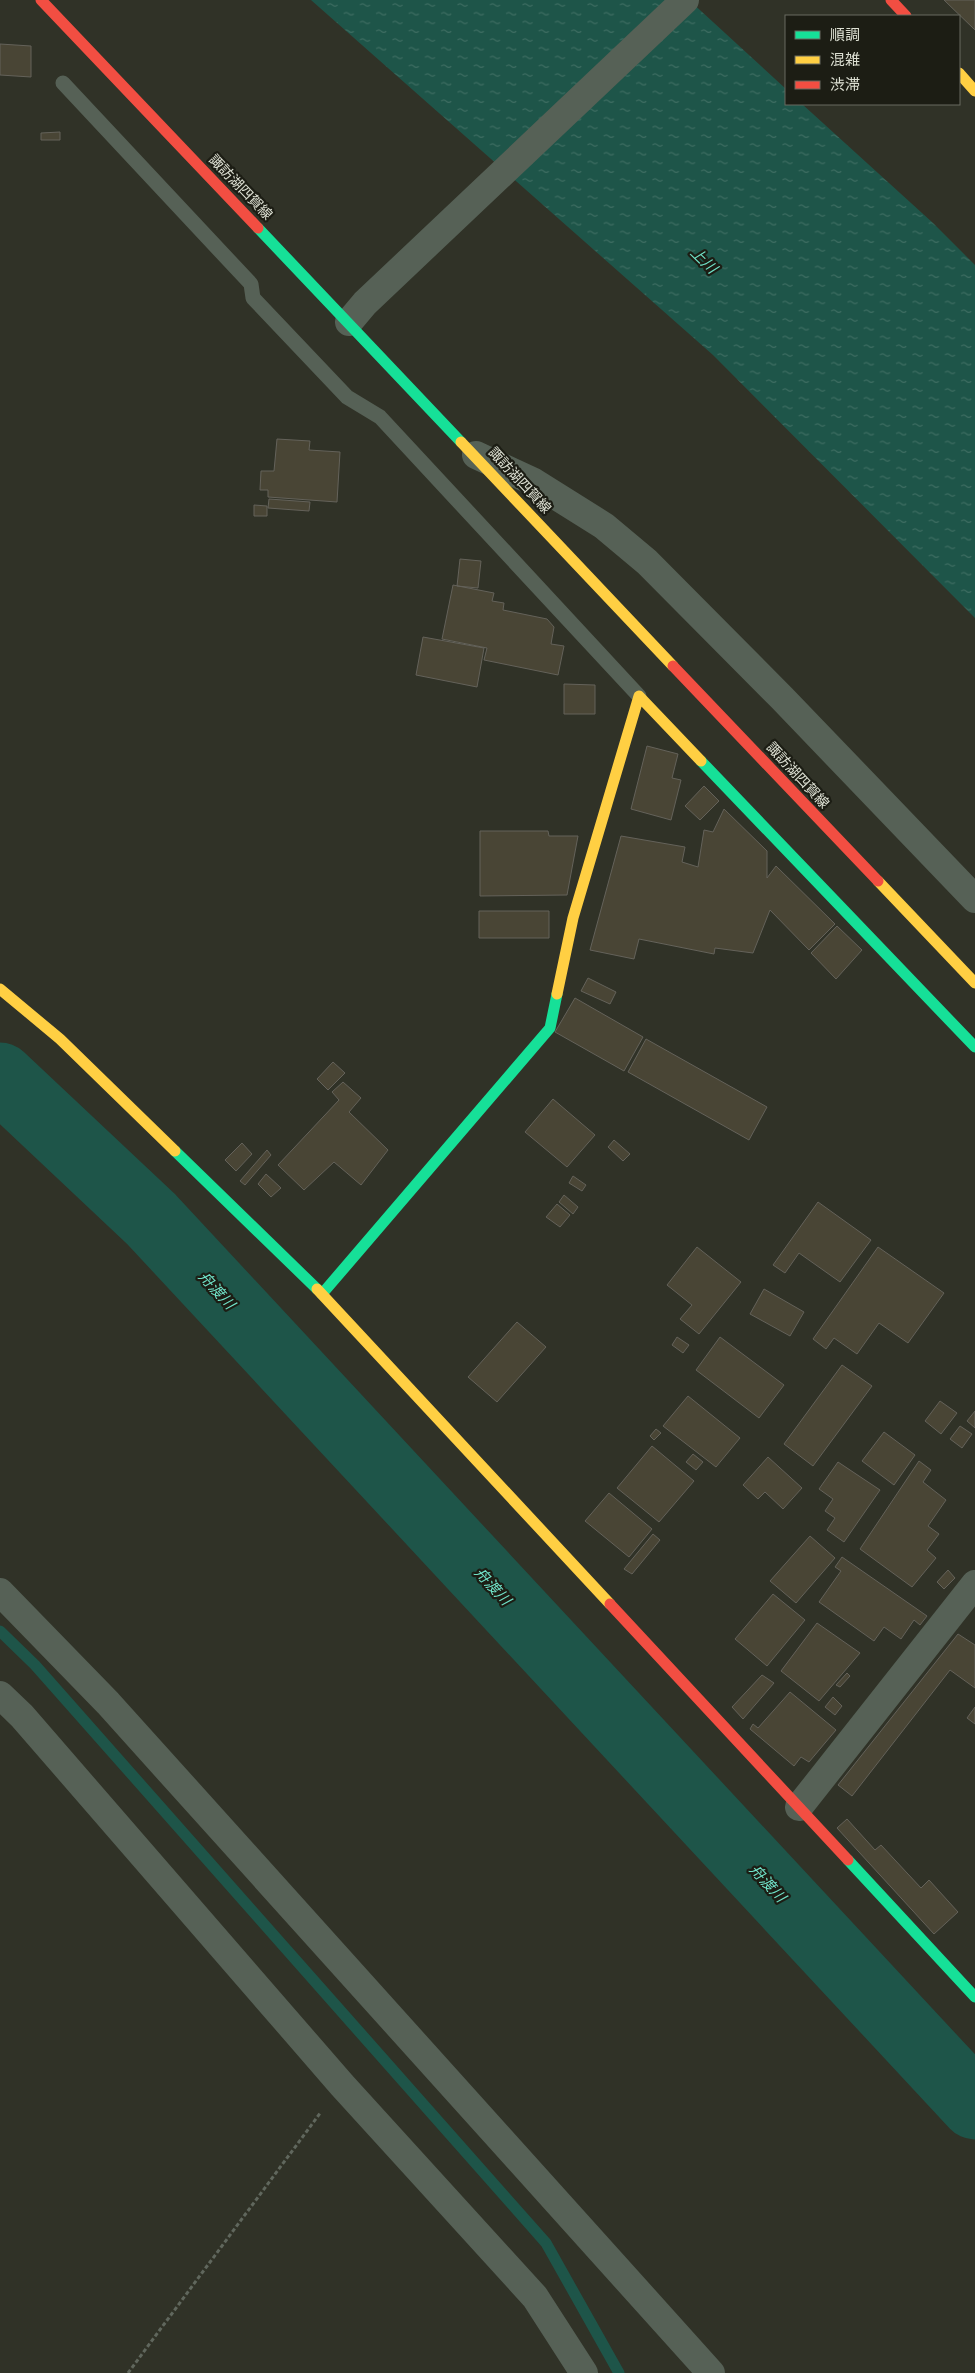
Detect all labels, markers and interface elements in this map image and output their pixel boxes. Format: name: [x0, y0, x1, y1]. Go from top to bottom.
legend: [785, 15, 960, 105]
text: 順調: [830, 26, 860, 43]
text: 混雑: [830, 51, 860, 68]
text: 渋滞: [830, 76, 860, 93]
street label: 諏訪湖四賀線: [206, 151, 276, 223]
water label: 上川: [687, 243, 722, 278]
street label: 諏訪湖四賀線: [486, 444, 554, 516]
street label: 諏訪湖四賀線: [764, 739, 832, 811]
water label: 舟渡川: [195, 1268, 240, 1314]
water label: 舟渡川: [471, 1564, 516, 1610]
water label: 舟渡川: [746, 1861, 791, 1907]

